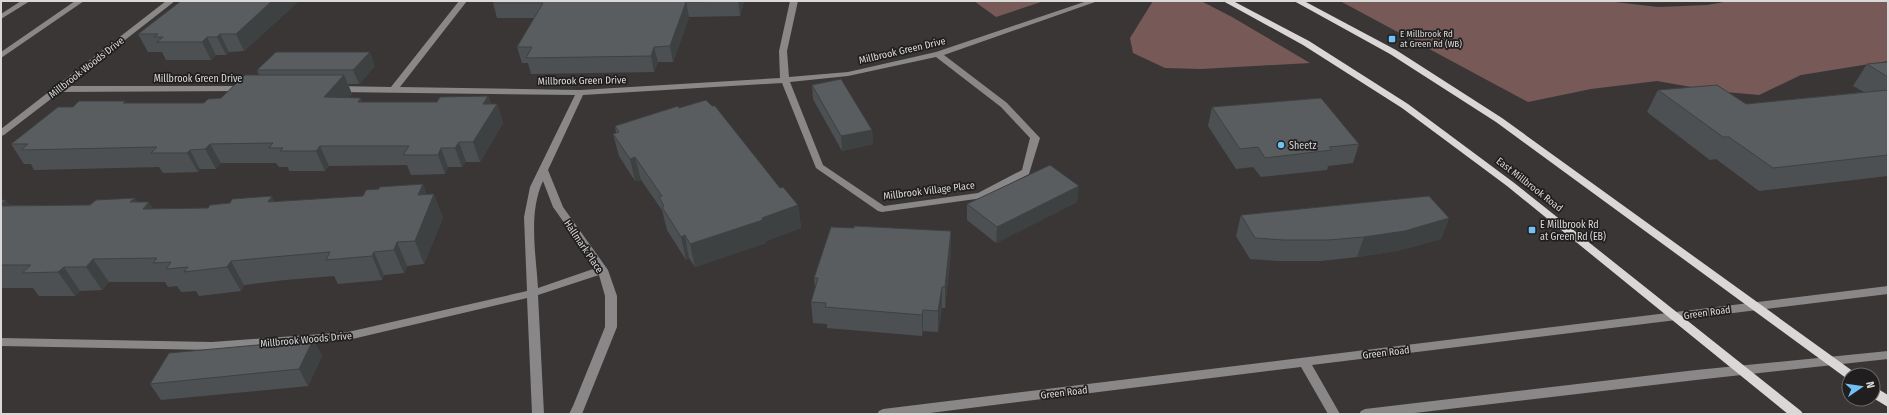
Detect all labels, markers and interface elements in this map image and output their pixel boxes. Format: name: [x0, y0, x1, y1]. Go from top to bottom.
place label: E Millbrook Rd at Green Rd (WB): [1400, 29, 1462, 49]
marker: E Millbrook Rd at Green Rd (WB): [1387, 34, 1397, 44]
street label: Millbrook Woods Drive: [47, 35, 127, 101]
street label: Millbrook Green Drive: [858, 35, 947, 67]
street label: Millbrook Green Drive: [154, 73, 242, 85]
street label: Millbrook Green Drive: [538, 74, 626, 88]
marker: Sheetz: [1276, 140, 1286, 150]
place label: Sheetz: [1289, 140, 1316, 152]
street label: East Millbrook Road: [1494, 155, 1565, 214]
street label: Millbrook Village Place: [883, 179, 976, 203]
street label: Hallmark Place: [561, 218, 605, 275]
place label: E Millbrook Rd at Green Rd (EB): [1540, 219, 1606, 243]
marker: E Millbrook Rd at Green Rd (EB): [1527, 225, 1537, 235]
street label: Green Road: [1683, 304, 1731, 322]
street label: Millbrook Woods Drive: [260, 330, 353, 350]
street label: Green Road: [1362, 344, 1410, 362]
north arrow: [1841, 367, 1881, 407]
text: N: [1863, 380, 1877, 390]
street label: Green Road: [1040, 384, 1088, 402]

